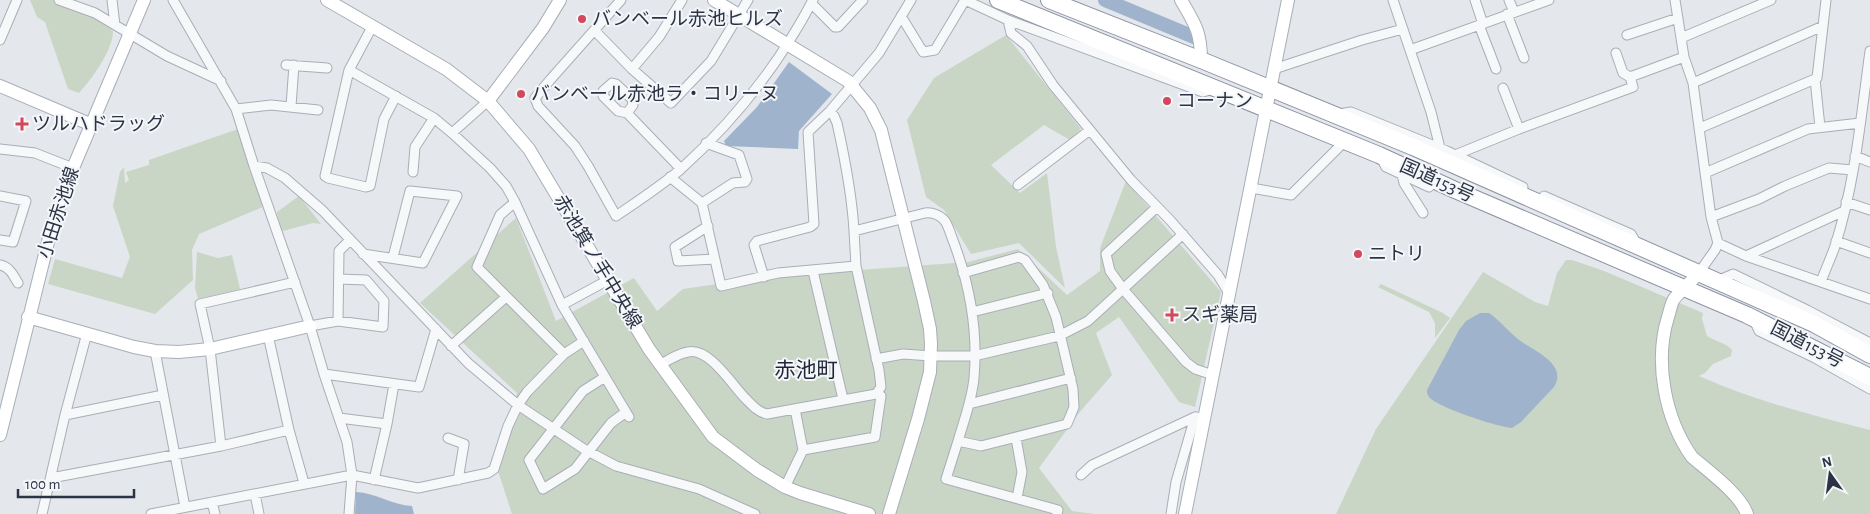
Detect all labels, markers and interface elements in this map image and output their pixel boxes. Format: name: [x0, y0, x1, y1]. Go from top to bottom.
place label: バンベール赤池ヒルズ: [592, 8, 783, 29]
marker: バンベール赤池ヒルズ: [576, 13, 588, 25]
place label: バンベール赤池ラ・コリーヌ: [531, 84, 779, 104]
marker: バンベール赤池ラ・コリーヌ: [515, 88, 527, 100]
place label: コーナン: [1177, 92, 1253, 111]
marker: コーナン: [1161, 95, 1173, 107]
place label: ツルハドラッグ: [32, 114, 165, 134]
marker: ツルハドラッグ: [16, 118, 28, 130]
street label: 国道153号: [1397, 155, 1477, 206]
street label: 小田赤池線: [34, 165, 83, 261]
street label: 赤池箕ノ手中央線: [550, 191, 645, 332]
place label: ニトリ: [1368, 245, 1425, 264]
marker: ニトリ: [1352, 248, 1364, 260]
place label: スギ薬局: [1182, 304, 1258, 325]
marker: スギ薬局: [1166, 309, 1178, 321]
street label: 国道153号: [1767, 318, 1847, 371]
district label: 赤池町: [775, 359, 838, 381]
north arrow: [1805, 449, 1855, 499]
text: N: [1821, 454, 1834, 470]
scale bar: [18, 466, 134, 498]
text: 100 m: [25, 477, 60, 492]

